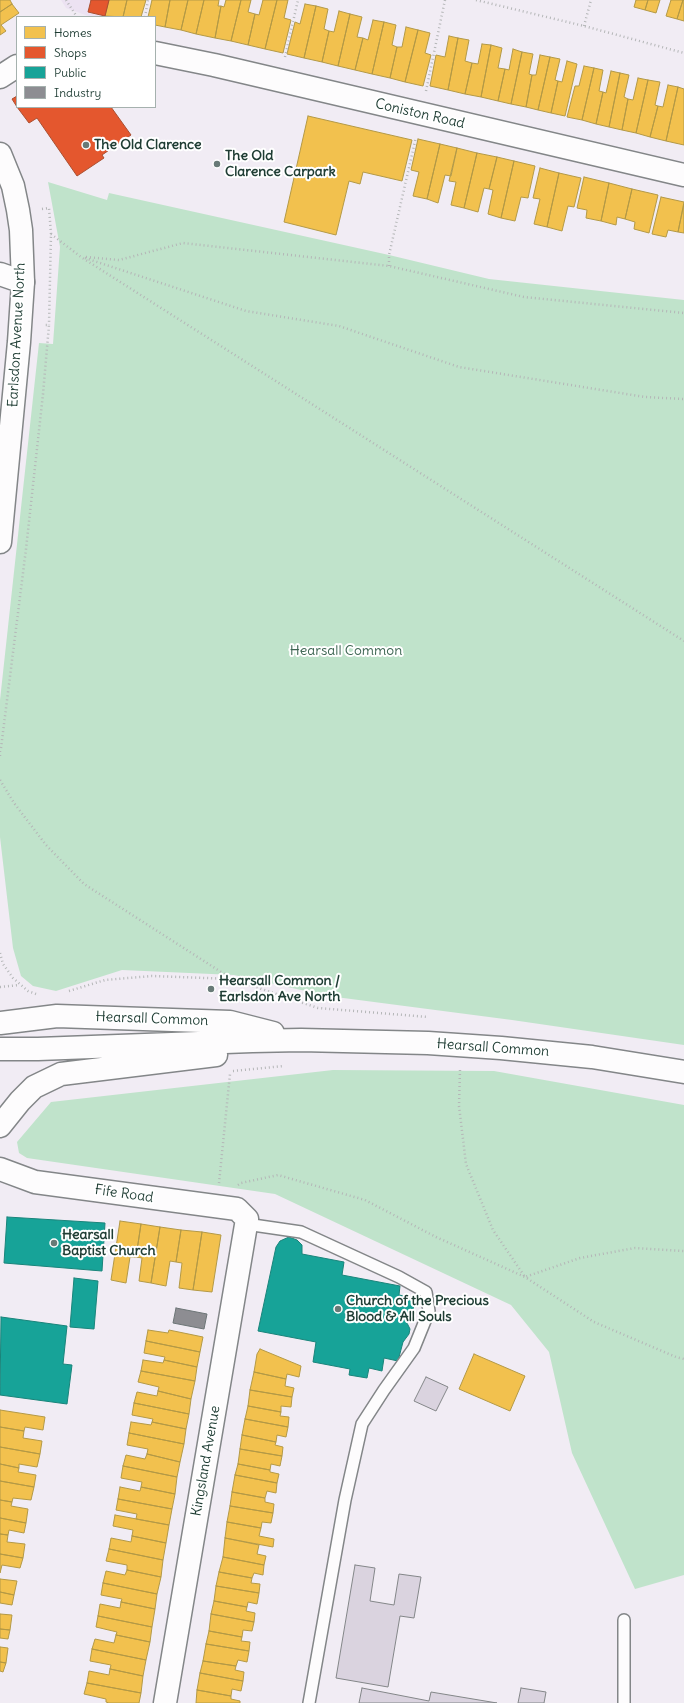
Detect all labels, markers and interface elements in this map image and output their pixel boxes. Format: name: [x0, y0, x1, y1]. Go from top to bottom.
legend: [16, 16, 156, 108]
text: Homes: [54, 25, 92, 40]
text: Shops: [54, 45, 87, 60]
text: Public: [54, 65, 86, 80]
text: Industry: [54, 85, 101, 100]
street label: Coniston Road: [374, 96, 466, 132]
place label: The Old Clarence: [94, 137, 202, 153]
marker: The Old Clarence: [81, 140, 91, 150]
place label: The Old Clarence Carpark: [225, 148, 336, 180]
marker: The Old Clarence Carpark: [212, 159, 222, 169]
street label: Earlsdon Avenue North: [5, 262, 29, 408]
park label: Hearsall Common: [290, 643, 402, 659]
place label: Hearsall Common / Earlsdon Ave North: [219, 973, 340, 1006]
marker: Hearsall Common / Earlsdon Ave North: [206, 984, 216, 994]
street label: Hearsall Common: [95, 1009, 209, 1029]
street label: Hearsall Common: [436, 1036, 550, 1060]
street label: Fife Road: [94, 1182, 154, 1206]
place label: Hearsall Baptist Church: [62, 1227, 156, 1260]
marker: Hearsall Baptist Church: [49, 1238, 59, 1248]
place label: Church of the Precious Blood & All Souls: [346, 1293, 489, 1326]
marker: Church of the Precious Blood & All Souls: [333, 1304, 343, 1314]
street label: Kingsland Avenue: [188, 1404, 224, 1518]

